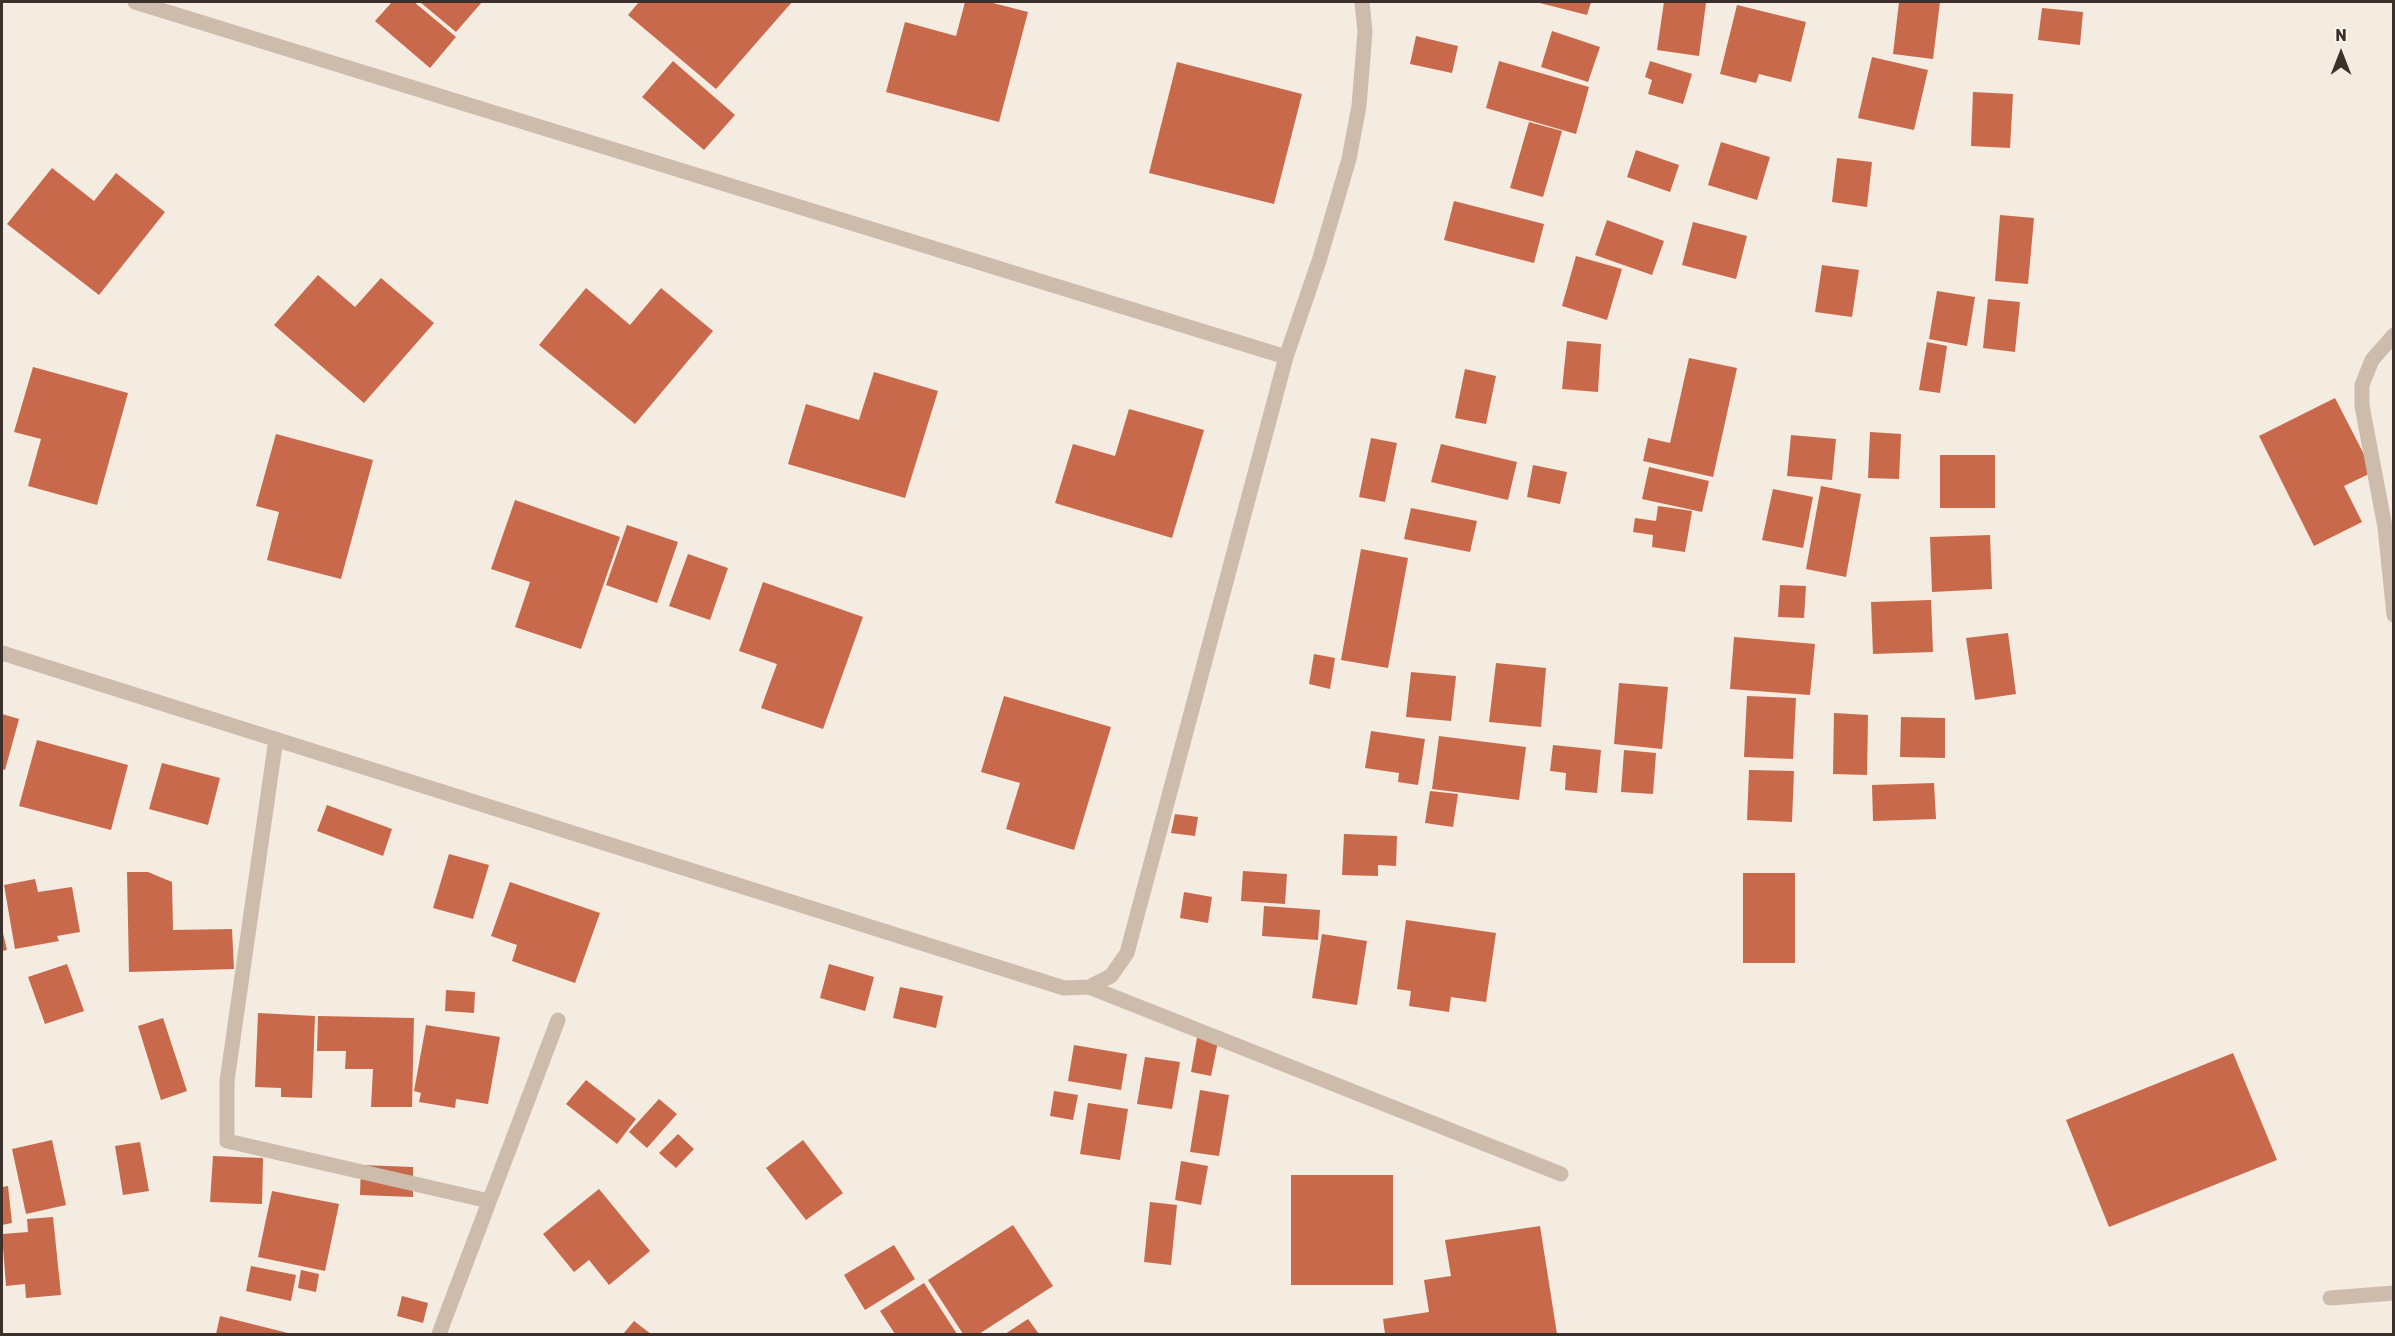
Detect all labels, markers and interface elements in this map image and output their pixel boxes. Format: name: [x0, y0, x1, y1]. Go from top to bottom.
north arrow: [2311, 24, 2371, 84]
text: N: [2335, 26, 2347, 45]

